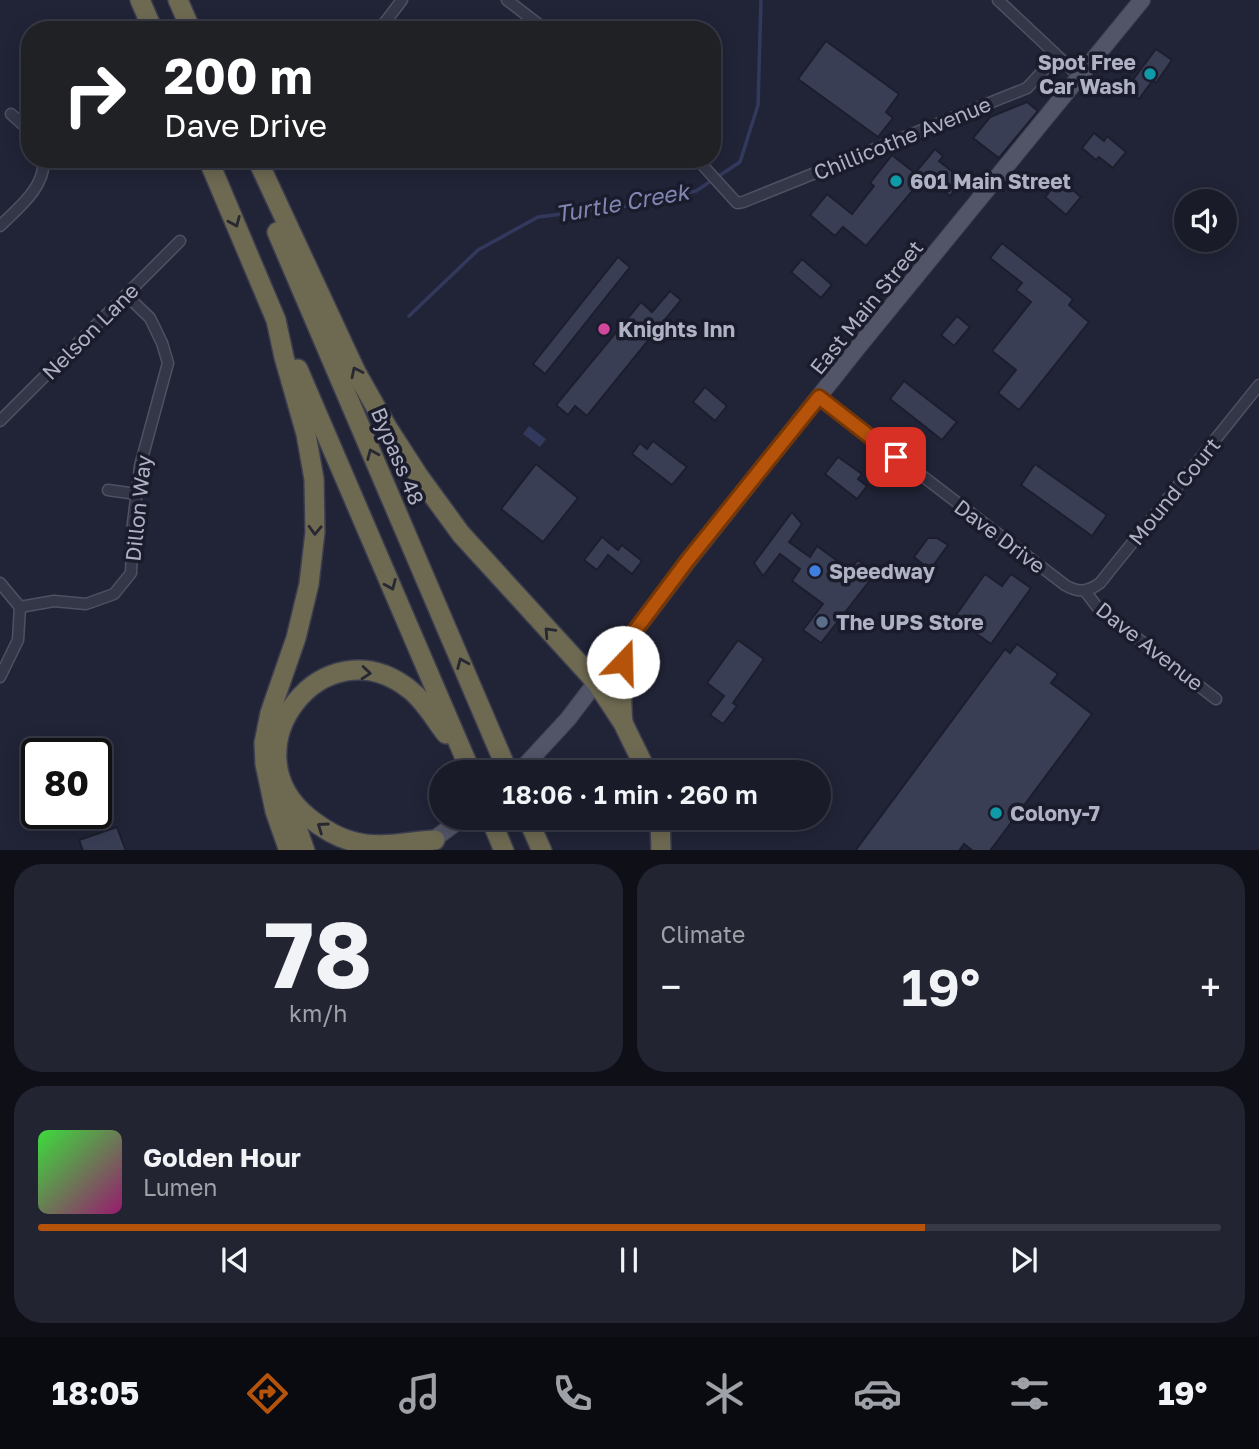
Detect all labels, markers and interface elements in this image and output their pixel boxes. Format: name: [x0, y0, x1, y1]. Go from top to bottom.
text: 200 m: [164, 46, 313, 105]
icon: right: [49, 49, 140, 140]
place label: Spot Free Car Wash: [1038, 49, 1136, 99]
marker: Spot Free Car Wash: [1142, 66, 1158, 82]
street label: Chillicothe Avenue: [810, 91, 994, 185]
text: Dave Drive: [164, 106, 327, 144]
place label: 601 Main Street: [910, 168, 1071, 194]
marker: 601 Main Street: [888, 173, 904, 189]
water label: Turtle Creek: [553, 176, 693, 228]
map controls: [1174, 189, 1237, 252]
button: sound: [1174, 189, 1237, 252]
one-way arrow: [227, 215, 241, 227]
street label: East Main Street: [804, 235, 928, 379]
street label: Nelson Lane: [36, 277, 144, 385]
place label: Knights Inn: [618, 316, 735, 342]
marker: Knights Inn: [596, 321, 612, 337]
one-way arrow: [351, 367, 365, 379]
street label: Bypass 48: [366, 403, 430, 509]
pin: [866, 427, 926, 487]
street label: Mound Court: [1123, 432, 1225, 550]
icon: arrive: [877, 438, 915, 476]
one-way arrow: [366, 449, 380, 461]
street label: Dillon Way: [119, 453, 157, 562]
street label: Dave Drive: [949, 493, 1051, 579]
one-way arrow: [307, 526, 323, 536]
place label: Speedway: [829, 558, 935, 584]
marker: Speedway: [807, 563, 823, 579]
one-way arrow: [383, 578, 397, 590]
street label: Dave Avenue: [1091, 596, 1209, 696]
place label: The UPS Store: [836, 609, 984, 635]
marker: The UPS Store: [814, 614, 830, 630]
position arrow: [586, 625, 660, 699]
one-way arrow: [545, 627, 557, 640]
one-way arrow: [456, 658, 470, 671]
one-way arrow: [360, 665, 372, 680]
speed limit sign: 80: [21, 738, 112, 829]
text: 18:06 · 1 min · 260 m: [502, 779, 758, 810]
place label: Colony-7: [1010, 800, 1100, 826]
marker: Colony-7: [988, 805, 1004, 821]
one-way arrow: [317, 823, 330, 835]
text: 78: [264, 899, 372, 1008]
text: Climate: [661, 920, 745, 948]
text: 19°: [901, 955, 980, 1017]
text: −: [661, 964, 681, 1009]
text: +: [1200, 964, 1221, 1009]
text: km/h: [289, 999, 348, 1027]
text: Golden Hour: [143, 1142, 301, 1173]
text: Lumen: [143, 1173, 217, 1201]
icon: previous: [216, 1241, 254, 1279]
icon: pause: [610, 1241, 648, 1279]
icon: next: [1005, 1241, 1043, 1279]
icon: directions: [243, 1369, 292, 1418]
icon: music: [395, 1369, 444, 1418]
icon: phone: [548, 1369, 597, 1418]
icon: climate: [700, 1369, 749, 1418]
icon: car: [853, 1369, 902, 1418]
icon: filters: [1005, 1369, 1054, 1418]
text: 18:05: [52, 1374, 139, 1412]
text: 19°: [1158, 1374, 1207, 1412]

